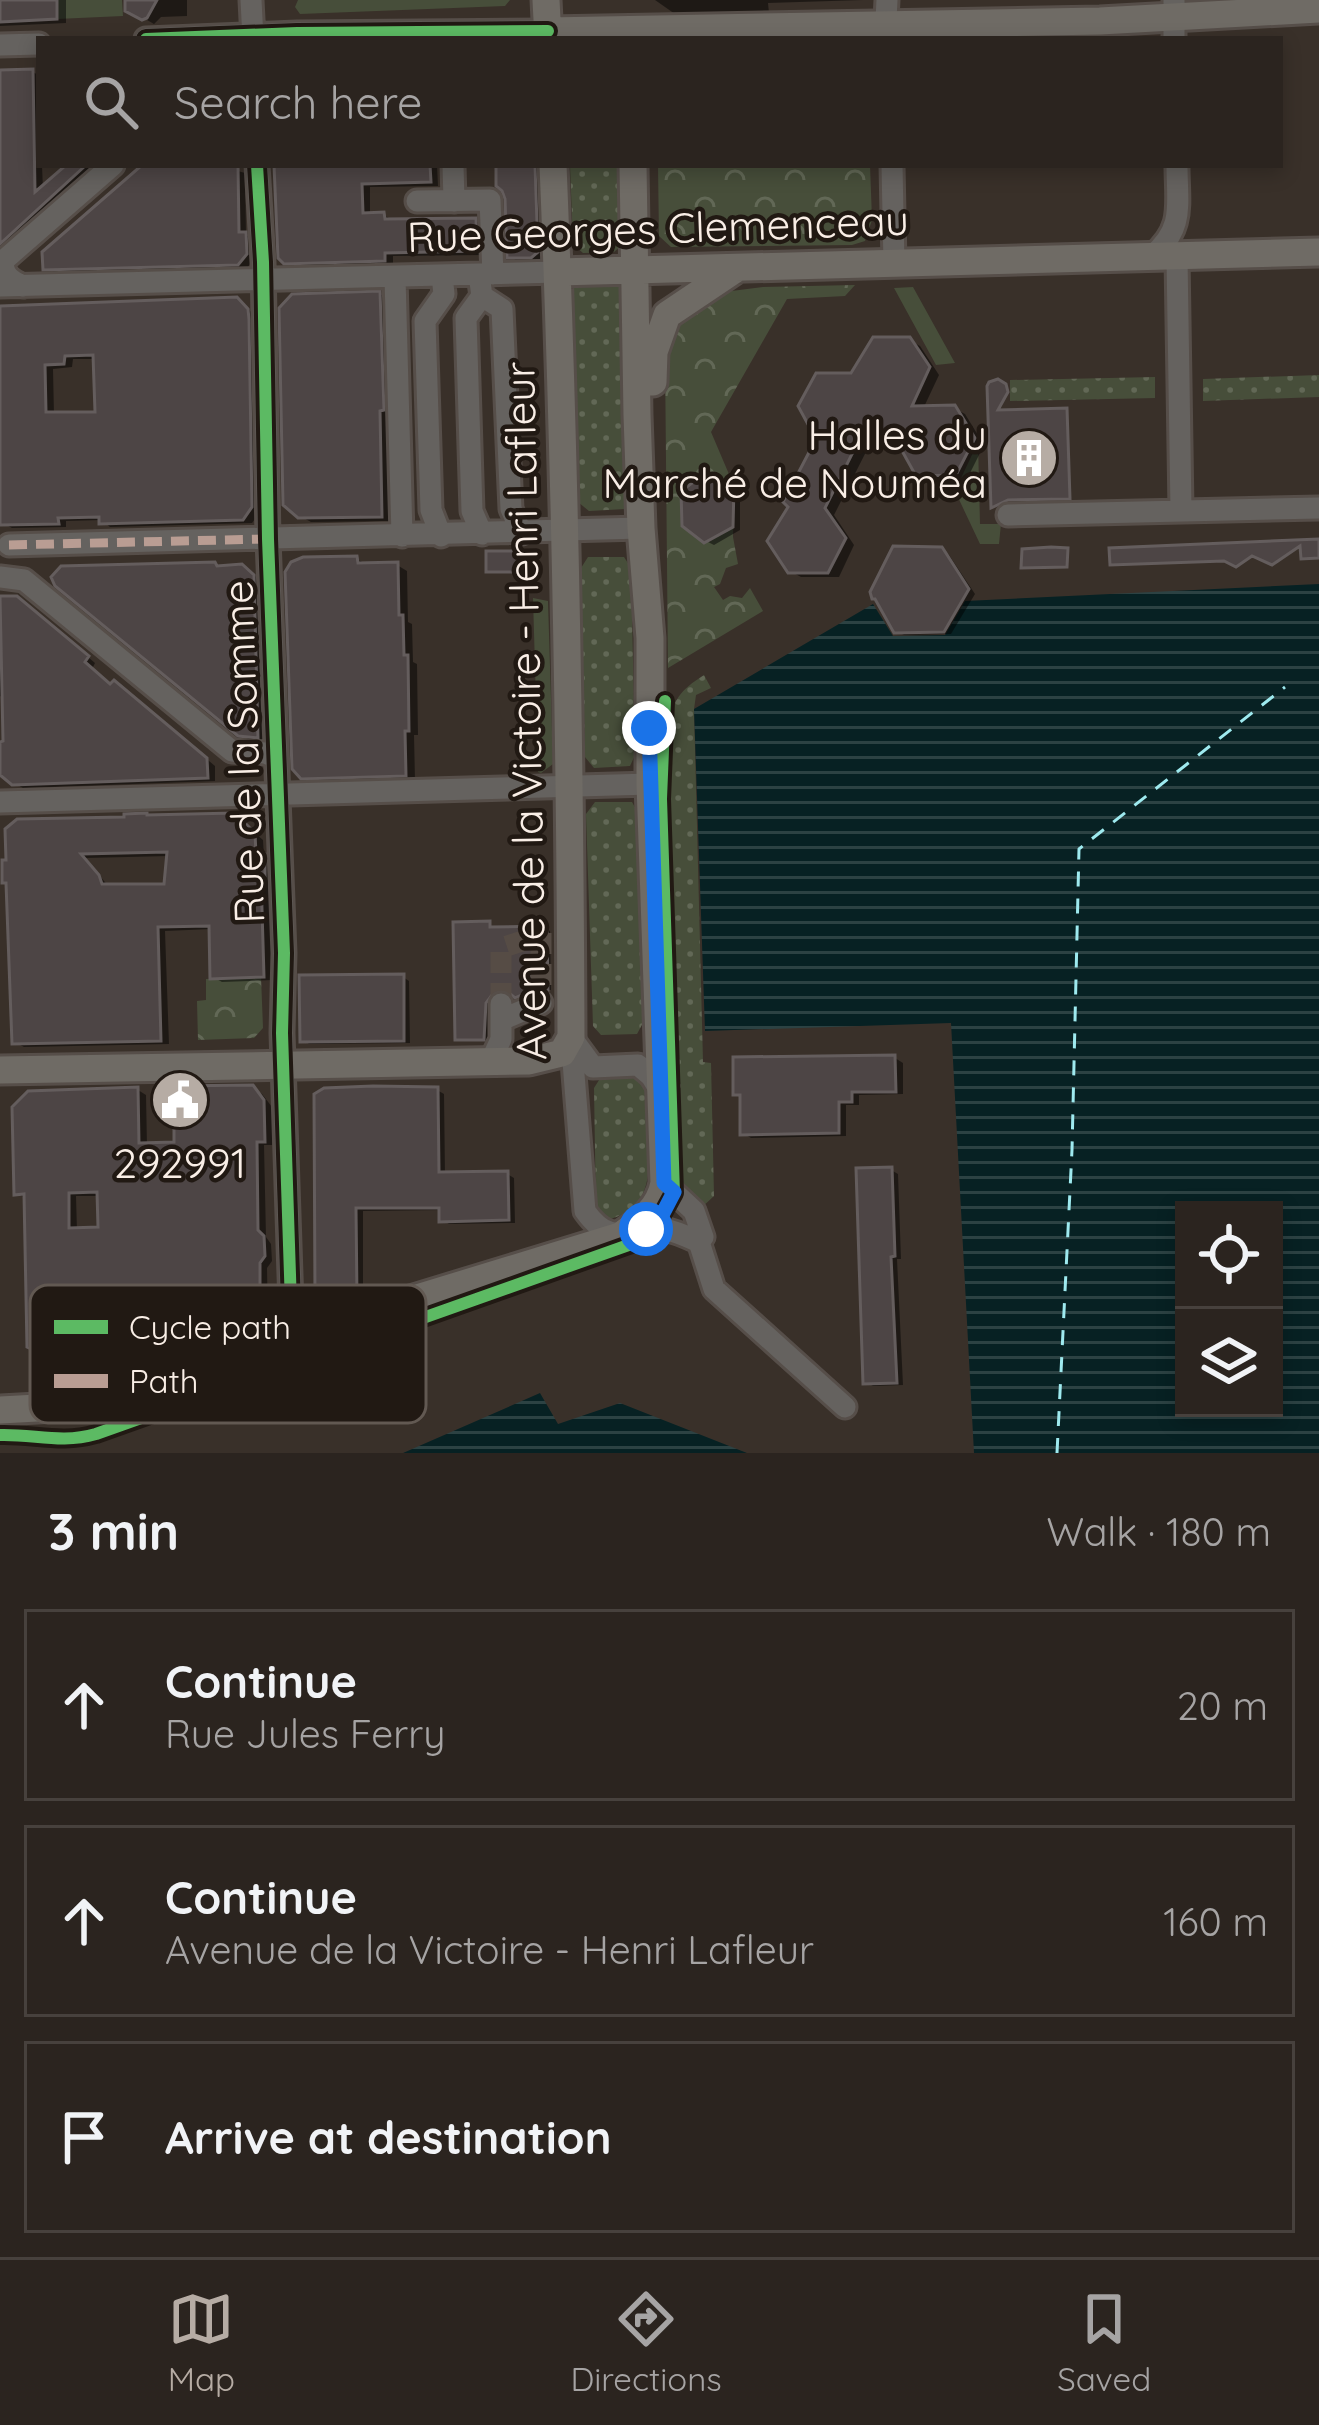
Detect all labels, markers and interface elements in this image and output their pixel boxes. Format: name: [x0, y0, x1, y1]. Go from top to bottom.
search box: [36, 36, 1283, 168]
icon: search: [78, 69, 144, 135]
text: Search here: [174, 74, 422, 130]
street label: Rue Georges Clemenceau: [406, 193, 910, 263]
street label: Avenue de la Victoire - Henri Lafleur: [492, 361, 558, 1061]
place label: Halles du Marché de Nouméa: [603, 408, 987, 509]
building icon: Halles du Marché de Nouméa: [998, 427, 1060, 489]
street label: Rue de la Somme: [211, 580, 275, 924]
route end: [622, 701, 676, 755]
public building icon: 292991: [149, 1069, 211, 1131]
place label: 292991: [114, 1136, 246, 1189]
map controls: [1175, 1201, 1283, 1417]
button: locate: [1175, 1201, 1283, 1309]
route start: [619, 1202, 673, 1256]
legend: [30, 1285, 426, 1423]
text: Cycle path: [129, 1306, 291, 1347]
button: layers: [1175, 1309, 1283, 1417]
text: Path: [129, 1360, 198, 1401]
text: 3 min: [48, 1499, 179, 1563]
text: Walk · 180 m: [1046, 1507, 1271, 1556]
text: Continue: [165, 1653, 357, 1709]
icon: ahead: [51, 1672, 117, 1738]
text: 20 m: [1177, 1681, 1268, 1730]
text: Rue Jules Ferry: [165, 1709, 445, 1758]
text: Continue: [165, 1869, 357, 1925]
icon: ahead: [51, 1888, 117, 1954]
text: 160 m: [1163, 1897, 1268, 1946]
text: Avenue de la Victoire - Henri Lafleur: [165, 1925, 814, 1974]
icon: arrive: [51, 2104, 117, 2170]
text: Arrive at destination: [165, 2109, 611, 2165]
tab: Map: [168, 2286, 235, 2399]
tab: Directions: [570, 2286, 722, 2399]
tab: Saved: [1057, 2286, 1151, 2399]

